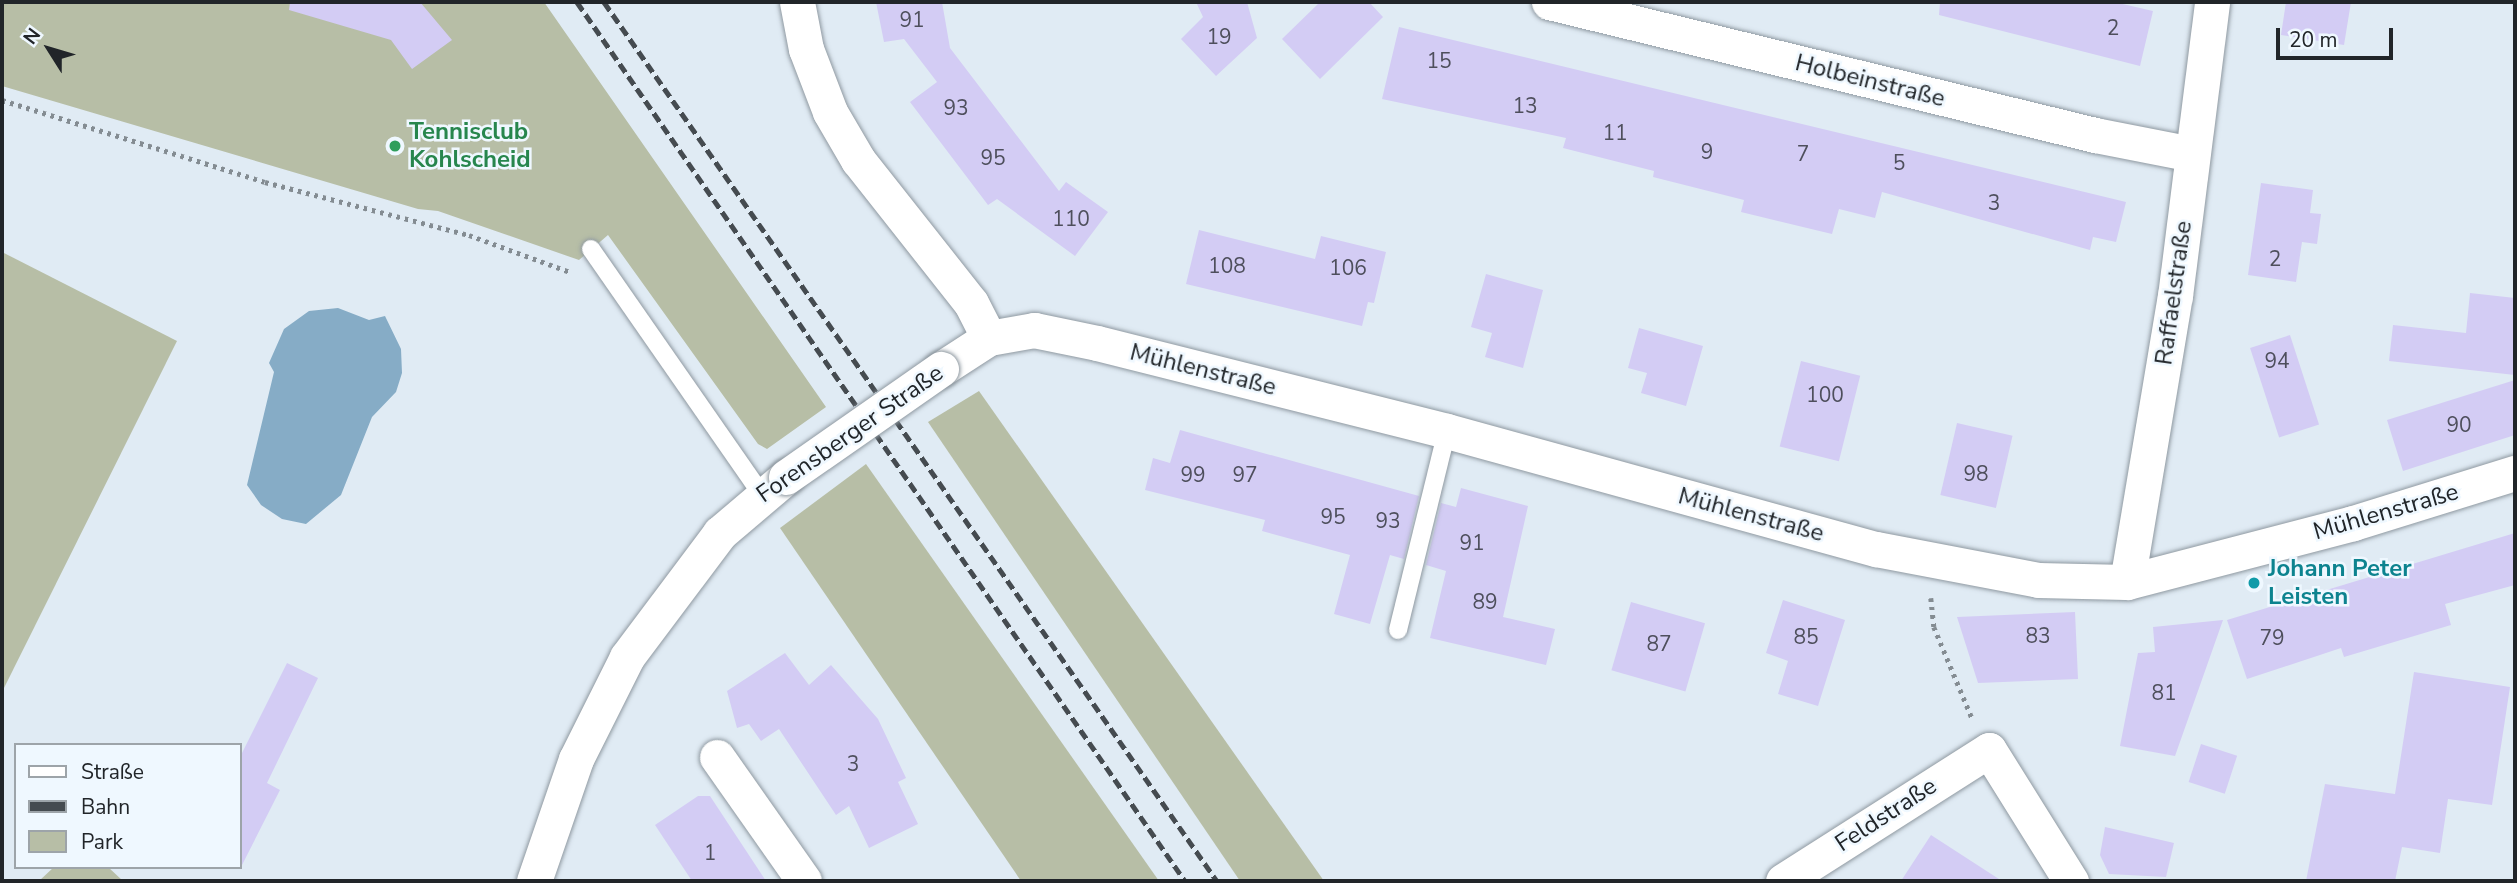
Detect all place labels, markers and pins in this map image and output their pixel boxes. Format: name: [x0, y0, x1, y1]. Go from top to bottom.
place label: Tennisclub Kohlscheid: [409, 118, 531, 174]
marker: Tennisclub Kohlscheid: [387, 138, 403, 154]
place label: Johann Peter Leisten: [2268, 555, 2412, 611]
marker: Johann Peter Leisten: [2246, 575, 2262, 591]

